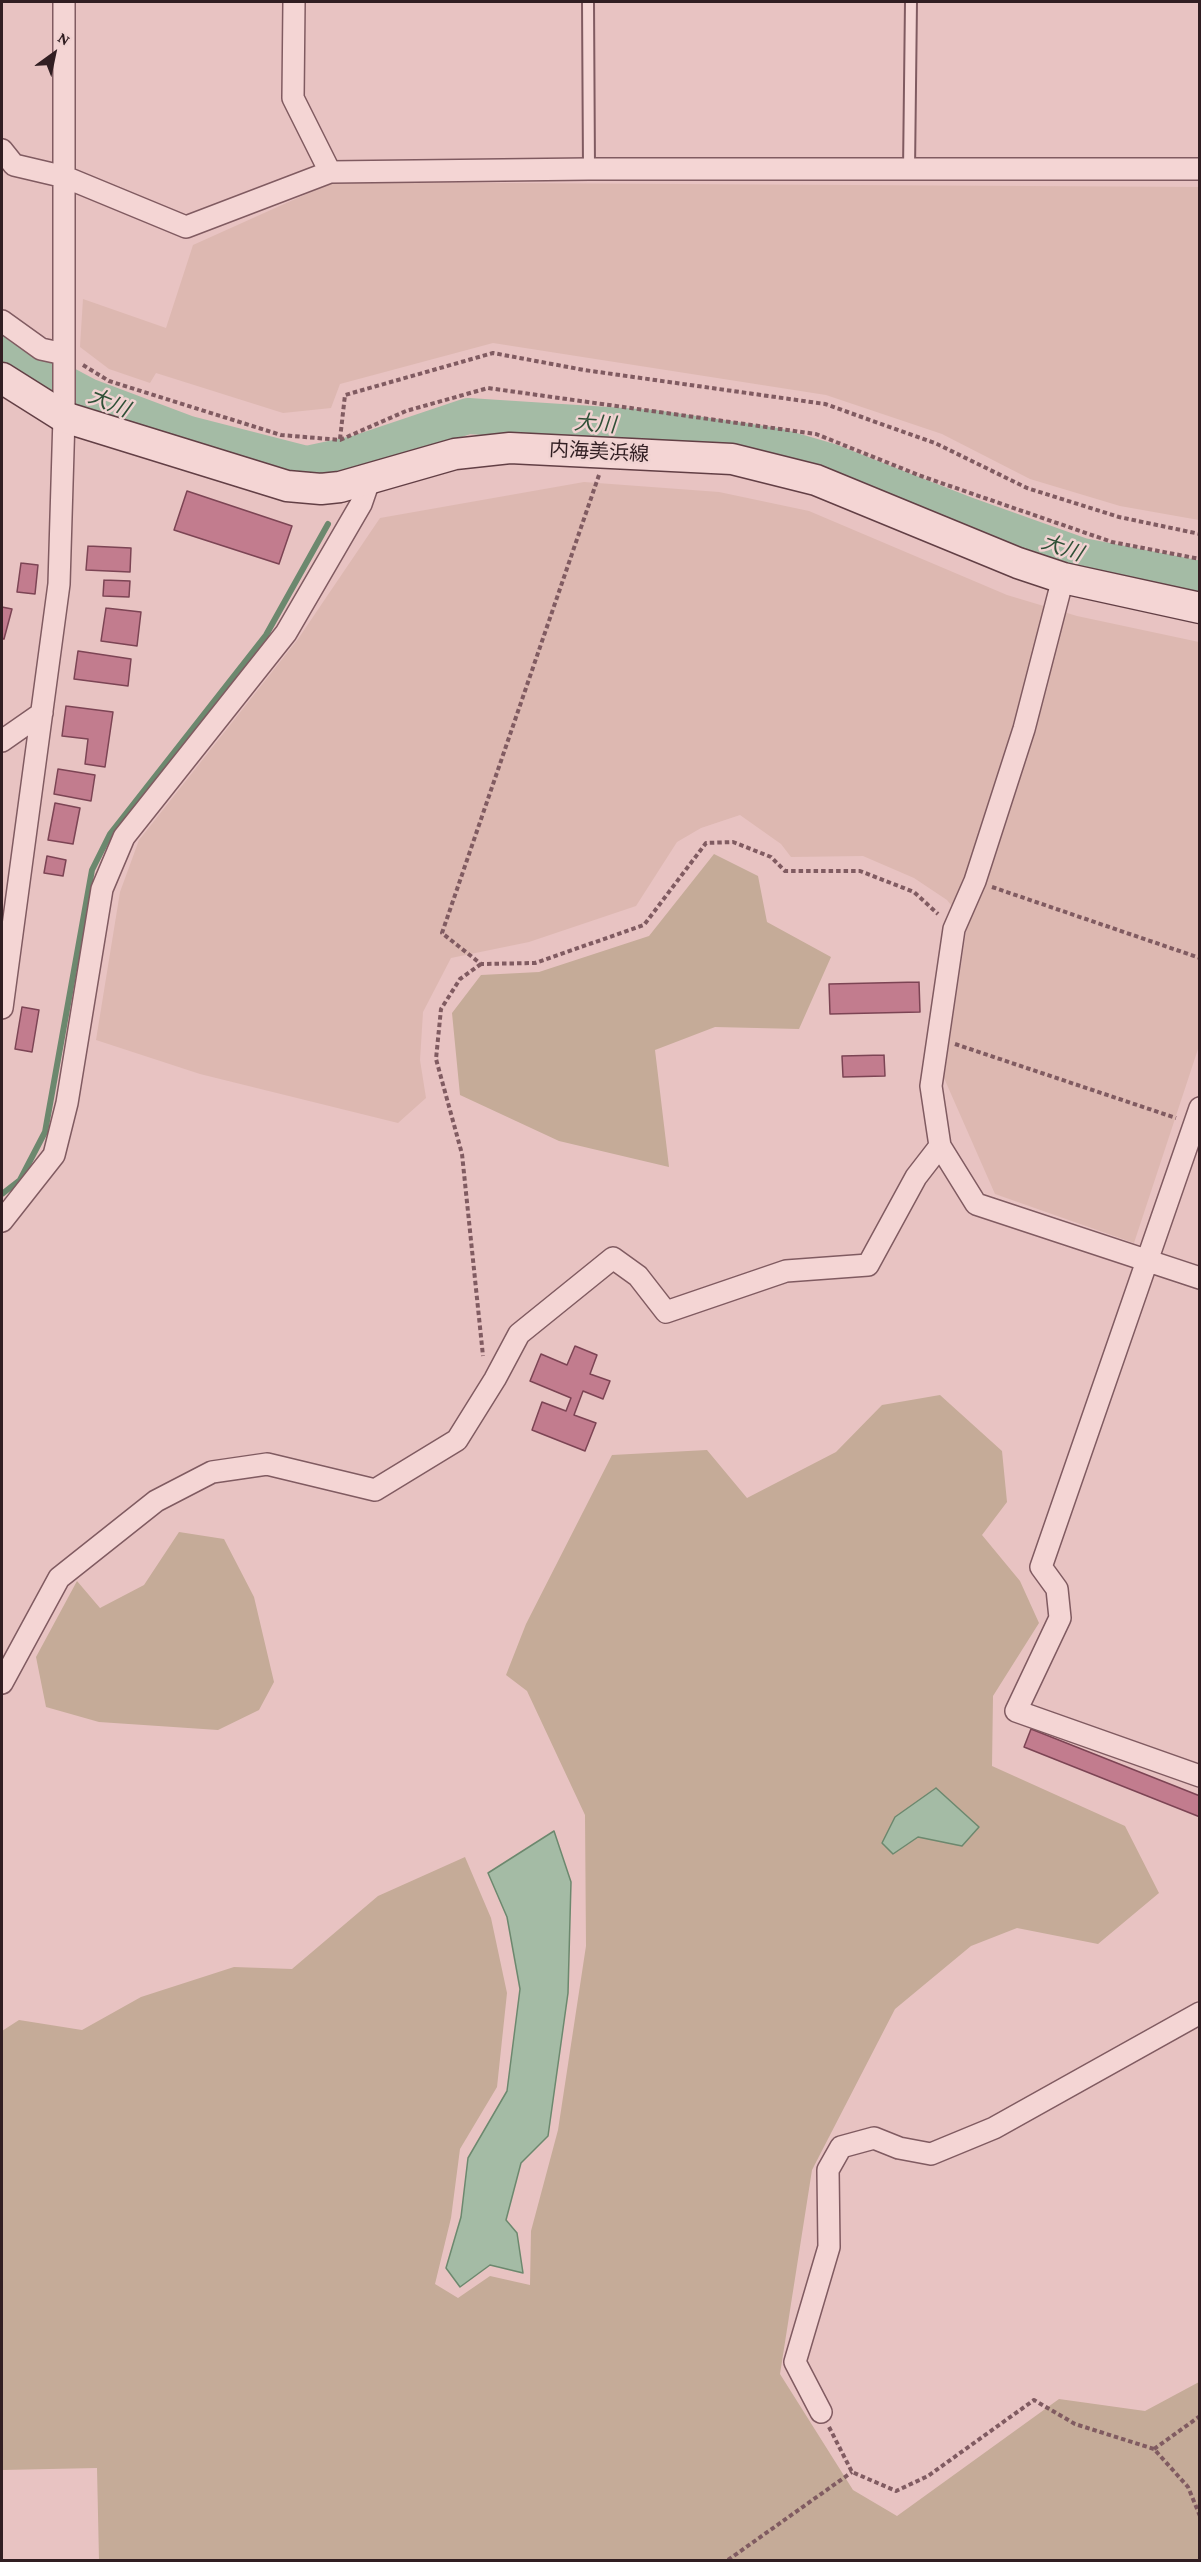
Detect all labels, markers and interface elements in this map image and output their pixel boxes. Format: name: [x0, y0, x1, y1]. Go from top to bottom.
north arrow: [24, 24, 84, 84]
text: N: [55, 28, 73, 49]
water label: 大川: [85, 383, 133, 423]
water label: 大川: [573, 410, 617, 438]
street label: 内海美浜線: [548, 437, 650, 467]
water label: 大川: [1038, 529, 1086, 567]

